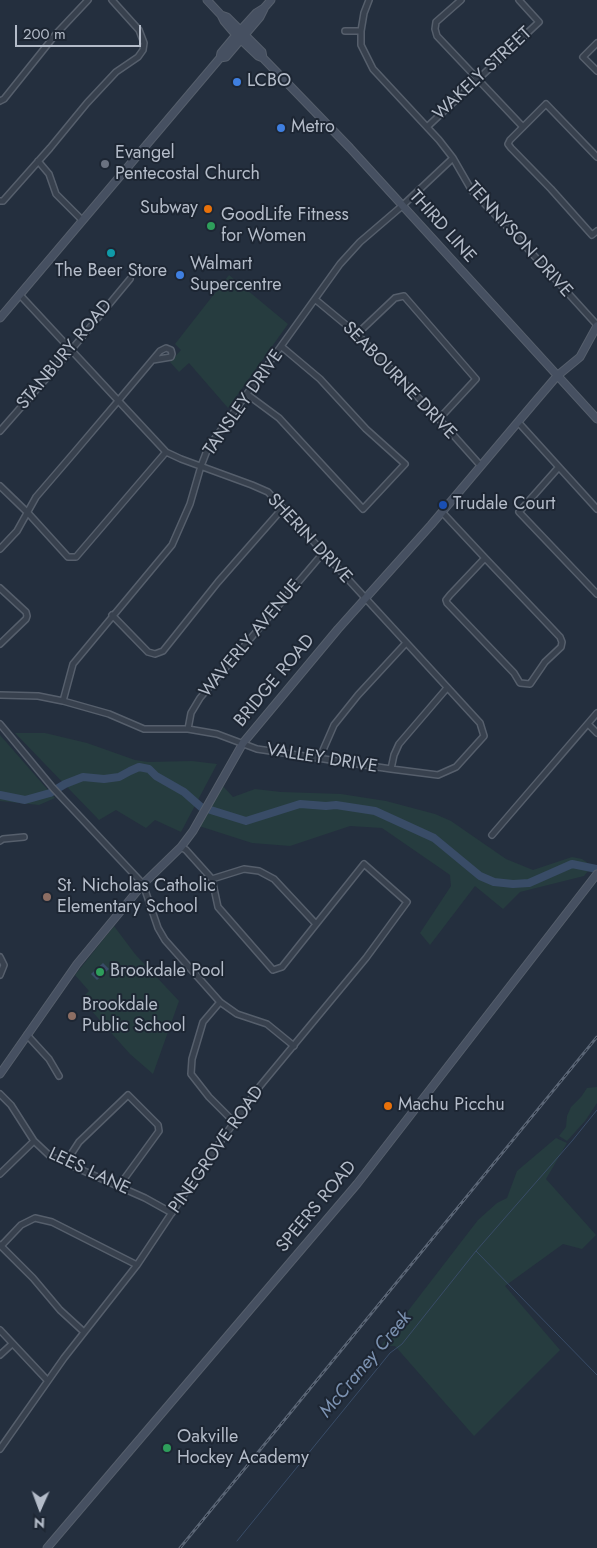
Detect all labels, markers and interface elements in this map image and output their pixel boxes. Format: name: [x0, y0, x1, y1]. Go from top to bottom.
scale bar: [18, 15, 144, 47]
text: 200 m: [23, 23, 66, 45]
street label: WAKELY STREET: [429, 23, 537, 125]
place label: LCBO: [247, 71, 291, 93]
marker: LCBO: [231, 76, 243, 88]
place label: Metro: [291, 117, 335, 139]
marker: Metro: [275, 122, 287, 134]
place label: Evangel Pentecostal Church: [115, 143, 260, 186]
marker: Evangel Pentecostal Church: [99, 158, 111, 170]
street label: TENNYSON DRIVE: [461, 178, 577, 302]
street label: THIRD LINE: [404, 186, 480, 268]
place label: Subway: [140, 198, 198, 220]
marker: Subway: [202, 203, 214, 215]
place label: GoodLife Fitness for Women: [221, 205, 349, 248]
marker: GoodLife Fitness for Women: [205, 220, 217, 232]
marker: The Beer Store: [105, 247, 117, 259]
place label: Walmart Supercentre: [190, 254, 282, 296]
place label: The Beer Store: [55, 261, 167, 283]
marker: Walmart Supercentre: [174, 269, 186, 281]
street label: STANBURY ROAD: [13, 296, 117, 414]
street label: SEABOURNE DRIVE: [337, 318, 461, 444]
street label: TANSLEY DRIVE: [200, 346, 288, 460]
street label: SHERIN DRIVE: [262, 490, 356, 588]
place label: Trudale Court: [453, 494, 555, 516]
marker: Trudale Court: [437, 499, 449, 511]
street label: WAVERLY AVENUE: [195, 576, 307, 702]
street label: BRIDGE ROAD: [230, 630, 320, 732]
street label: VALLEY DRIVE: [265, 740, 379, 778]
place label: St. Nicholas Catholic Elementary School: [57, 876, 216, 919]
marker: St. Nicholas Catholic Elementary School: [41, 891, 53, 903]
place label: Brookdale Pool: [110, 961, 224, 983]
marker: Brookdale Pool: [94, 966, 106, 978]
place label: Brookdale Public School: [82, 995, 186, 1038]
marker: Brookdale Public School: [66, 1010, 78, 1022]
street label: PINEGROVE ROAD: [165, 1082, 269, 1218]
place label: Machu Picchu: [398, 1095, 505, 1117]
marker: Machu Picchu: [382, 1100, 394, 1112]
street label: LEES LANE: [45, 1144, 133, 1200]
street label: SPEERS ROAD: [272, 1157, 362, 1257]
water label: McCraney Creek: [315, 1307, 417, 1423]
place label: Oakville Hockey Academy: [177, 1427, 309, 1470]
marker: Oakville Hockey Academy: [161, 1442, 173, 1454]
north arrow: [15, 1483, 65, 1533]
text: N: [34, 1513, 45, 1533]

